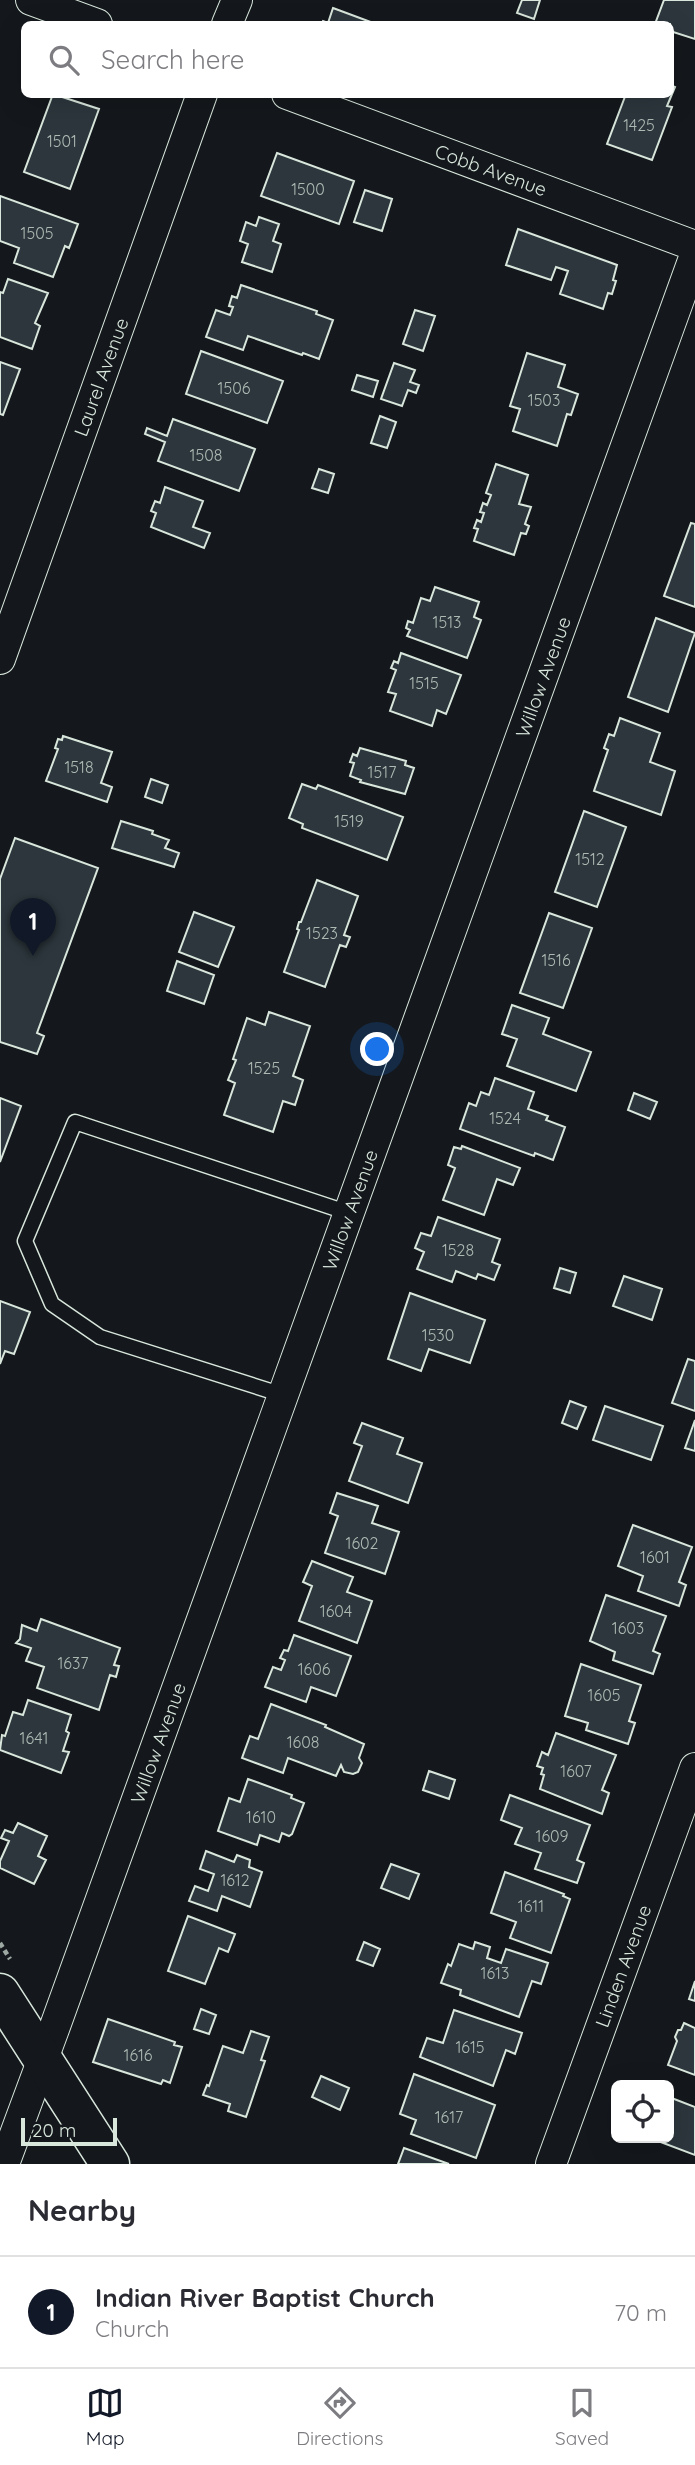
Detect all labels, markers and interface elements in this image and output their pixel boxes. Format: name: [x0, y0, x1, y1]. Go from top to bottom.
search box: [21, 21, 674, 98]
icon: search: [45, 41, 83, 79]
text: Search here: [101, 43, 245, 76]
house number: 1425: [623, 115, 655, 135]
house number: 1501: [47, 131, 77, 151]
street label: Cobb Avenue: [432, 139, 550, 201]
house number: 1500: [291, 179, 325, 199]
house number: 1505: [21, 223, 53, 243]
street label: Laurel Avenue: [68, 314, 134, 440]
house number: 1506: [218, 378, 251, 398]
house number: 1503: [528, 390, 560, 410]
house number: 1508: [190, 445, 222, 465]
house number: 1513: [433, 612, 461, 632]
street label: Willow Avenue: [510, 613, 576, 741]
house number: 1515: [409, 673, 439, 693]
house number: 1518: [64, 757, 94, 777]
house number: 1517: [368, 762, 396, 782]
house number: 1519: [334, 811, 364, 831]
house number: 1512: [575, 849, 605, 869]
pin: 1: [10, 898, 56, 956]
house number: 1523: [306, 923, 338, 943]
house number: 1516: [541, 950, 571, 970]
your location: [360, 1032, 394, 1066]
house number: 1525: [248, 1058, 280, 1078]
house number: 1524: [489, 1108, 521, 1128]
street label: Willow Avenue: [317, 1146, 383, 1274]
house number: 1528: [442, 1240, 474, 1260]
house number: 1530: [422, 1325, 454, 1345]
house number: 1602: [346, 1533, 379, 1553]
house number: 1601: [640, 1547, 670, 1567]
house number: 1604: [320, 1601, 352, 1621]
house number: 1603: [612, 1618, 644, 1638]
house number: 1637: [57, 1653, 89, 1673]
house number: 1606: [298, 1659, 331, 1679]
street label: Willow Avenue: [125, 1679, 191, 1807]
house number: 1605: [588, 1685, 620, 1705]
house number: 1641: [19, 1728, 49, 1748]
house number: 1608: [287, 1732, 319, 1752]
house number: 1607: [560, 1761, 592, 1781]
house number: 1610: [246, 1807, 276, 1827]
house number: 1609: [536, 1826, 569, 1846]
house number: 1612: [220, 1870, 250, 1890]
house number: 1611: [518, 1896, 544, 1916]
street label: Linden Avenue: [590, 1901, 656, 2031]
house number: 1613: [481, 1963, 509, 1983]
house number: 1615: [455, 2037, 485, 2057]
house number: 1616: [124, 2045, 153, 2065]
map controls: [611, 2080, 674, 2143]
button: locate: [611, 2080, 674, 2143]
house number: 1617: [435, 2107, 463, 2127]
scale bar: [21, 2115, 117, 2147]
text: 20 m: [32, 2118, 76, 2142]
text: Nearby: [28, 2191, 136, 2229]
text: Indian River Baptist Church: [95, 2281, 435, 2314]
text: 1: [47, 2298, 55, 2327]
text: 70 m: [614, 2298, 667, 2327]
text: Church: [95, 2314, 170, 2343]
tab: Map: [86, 2384, 125, 2450]
tab: Directions: [296, 2384, 383, 2450]
tab: Saved: [555, 2384, 609, 2450]

